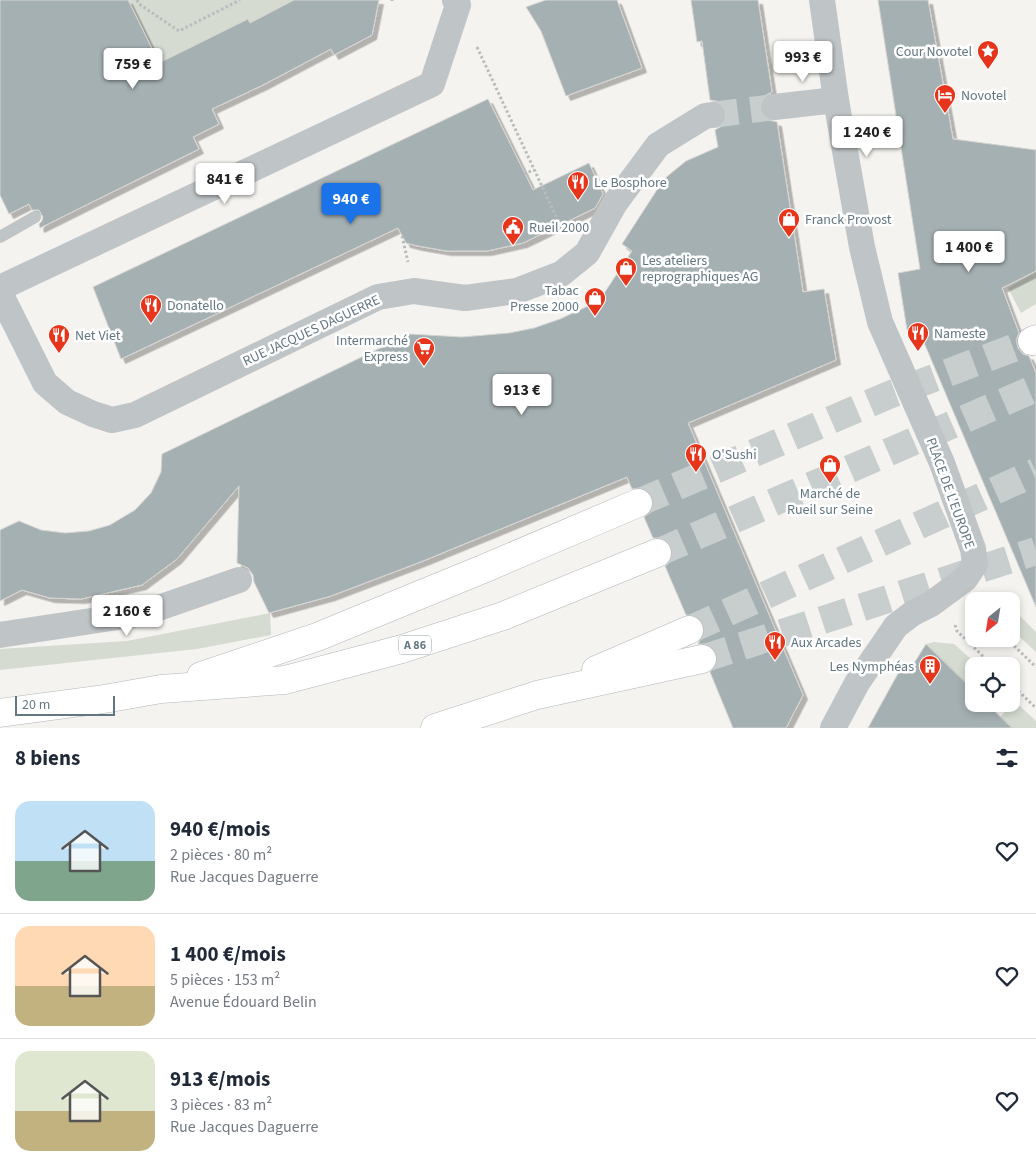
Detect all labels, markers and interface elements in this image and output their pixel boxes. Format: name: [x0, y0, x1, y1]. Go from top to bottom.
place icon: Cour Novotel: [976, 39, 1000, 70]
pin: 993 €: [768, 41, 838, 83]
place label: Cour Novotel: [896, 42, 972, 62]
text: 993 €: [785, 46, 822, 68]
pin: 759 €: [98, 48, 168, 90]
text: 759 €: [115, 53, 152, 75]
hotel icon: Novotel: [933, 83, 957, 114]
place label: Novotel: [961, 86, 1007, 106]
pin: 1 240 €: [821, 116, 913, 158]
text: 1 240 €: [843, 121, 891, 143]
pin: 841 €: [190, 162, 260, 205]
text: 841 €: [207, 168, 244, 190]
restaurant icon: Le Bosphore: [566, 170, 590, 201]
place label: Le Bosphore: [594, 173, 667, 193]
pin: 940 €: [316, 182, 386, 225]
text: 940 €: [333, 188, 370, 210]
shop icon: Franck Provost: [777, 207, 801, 238]
place label: Franck Provost: [805, 210, 892, 230]
public building icon: Rueil 2000: [501, 215, 525, 246]
place label: Rueil 2000: [529, 218, 589, 238]
pin: 1 400 €: [923, 230, 1015, 273]
text: 1 400 €: [945, 236, 993, 258]
place label: Les ateliers reprographiques AG: [642, 251, 758, 287]
shop icon: Les ateliers reprographiques AG: [614, 256, 638, 287]
place label: Tabac Presse 2000: [510, 281, 580, 317]
shop icon: Tabac Presse 2000: [583, 286, 607, 317]
street label: RUE JACQUES DAGUERRE: [240, 290, 383, 371]
restaurant icon: Donatello: [139, 293, 163, 324]
place label: Donatello: [167, 296, 224, 316]
restaurant icon: Nameste: [906, 321, 930, 352]
restaurant icon: Net Viet: [47, 323, 71, 354]
place label: Nameste: [934, 324, 986, 344]
place label: Net Viet: [75, 326, 121, 346]
place label: Intermarché Express: [336, 331, 408, 367]
supermarket icon: Intermarché Express: [412, 336, 436, 367]
pin: 913 €: [487, 374, 557, 416]
text: 913 €: [504, 379, 541, 401]
street label: PLACE DE L'EUROPE: [921, 435, 980, 552]
restaurant icon: O'Sushi: [684, 442, 708, 473]
place label: O'Sushi: [712, 445, 757, 465]
shop icon: Marché de Rueil sur Seine: [818, 453, 842, 484]
place label: Marché de Rueil sur Seine: [787, 484, 873, 520]
north arrow: [965, 592, 1020, 648]
map controls: [965, 592, 1020, 712]
pin: 2 160 €: [81, 594, 173, 637]
text: 2 160 €: [103, 600, 151, 622]
restaurant icon: Aux Arcades: [763, 630, 787, 661]
place label: Aux Arcades: [791, 633, 862, 653]
road number: A 86: [399, 636, 431, 654]
building icon: Les Nymphéas: [918, 654, 942, 685]
place label: Les Nymphéas: [829, 657, 914, 677]
button: locate: [965, 657, 1020, 712]
scale bar: [15, 693, 115, 716]
text: 20 m: [22, 695, 50, 715]
text: 8 biens: [15, 743, 80, 773]
icon: filters: [993, 744, 1021, 772]
text: 940 €/mois: [170, 814, 270, 844]
icon: home: [55, 821, 115, 881]
icon: heart: [993, 837, 1021, 865]
text: 2 pièces · 80 m²: [170, 844, 272, 866]
text: Rue Jacques Daguerre: [170, 866, 319, 888]
text: 1 400 €/mois: [170, 939, 286, 969]
icon: home: [55, 946, 115, 1006]
icon: heart: [993, 962, 1021, 990]
text: 5 pièces · 153 m²: [170, 969, 280, 991]
text: Avenue Édouard Belin: [170, 991, 317, 1013]
text: 913 €/mois: [170, 1064, 270, 1094]
icon: home: [55, 1071, 115, 1131]
icon: heart: [993, 1087, 1021, 1115]
text: 3 pièces · 83 m²: [170, 1094, 272, 1116]
text: Rue Jacques Daguerre: [170, 1116, 319, 1138]

